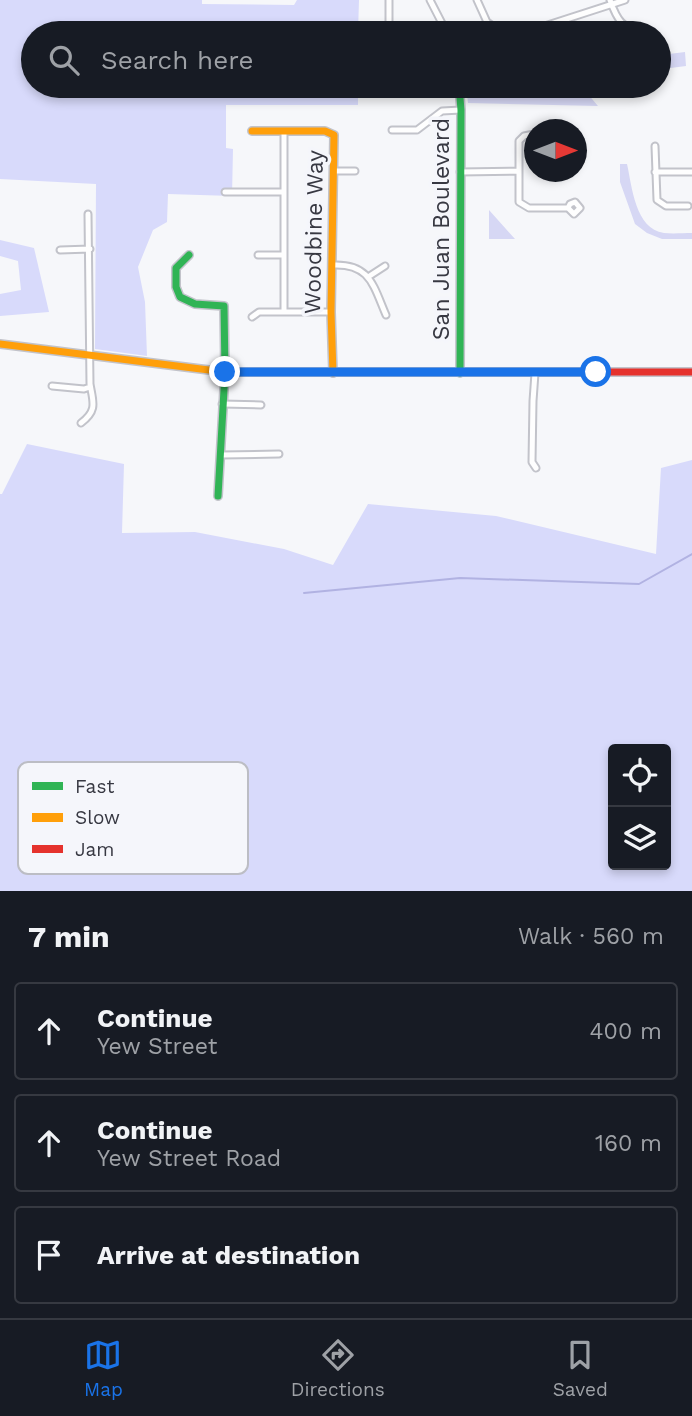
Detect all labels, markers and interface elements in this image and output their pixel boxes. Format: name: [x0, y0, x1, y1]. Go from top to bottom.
search box: [21, 21, 671, 98]
icon: search: [45, 41, 83, 79]
text: Search here: [101, 45, 253, 75]
street label: San Juan Boulevard: [428, 118, 455, 340]
north arrow: [524, 119, 587, 182]
street label: Woodbine Way: [299, 150, 329, 314]
route end: [209, 356, 240, 387]
route start: [580, 356, 611, 387]
map controls: [608, 744, 671, 870]
button: locate: [608, 744, 671, 807]
legend: [18, 762, 248, 874]
text: Fast: [75, 775, 114, 798]
text: Slow: [75, 806, 120, 829]
button: layers: [608, 807, 671, 870]
text: Jam: [75, 838, 114, 861]
text: 7 min: [28, 919, 110, 954]
text: Walk · 560 m: [518, 923, 664, 950]
text: Continue: [97, 1003, 213, 1033]
icon: ahead: [30, 1012, 68, 1050]
text: 400 m: [590, 1018, 662, 1045]
text: Yew Street: [97, 1033, 217, 1060]
text: Continue: [97, 1115, 213, 1145]
icon: ahead: [30, 1124, 68, 1162]
text: 160 m: [595, 1130, 662, 1157]
text: Yew Street Road: [97, 1145, 281, 1172]
icon: arrive: [30, 1236, 68, 1274]
text: Arrive at destination: [97, 1240, 360, 1270]
tab: Map: [84, 1336, 123, 1401]
tab: Directions: [291, 1336, 385, 1401]
tab: Saved: [553, 1336, 608, 1401]

